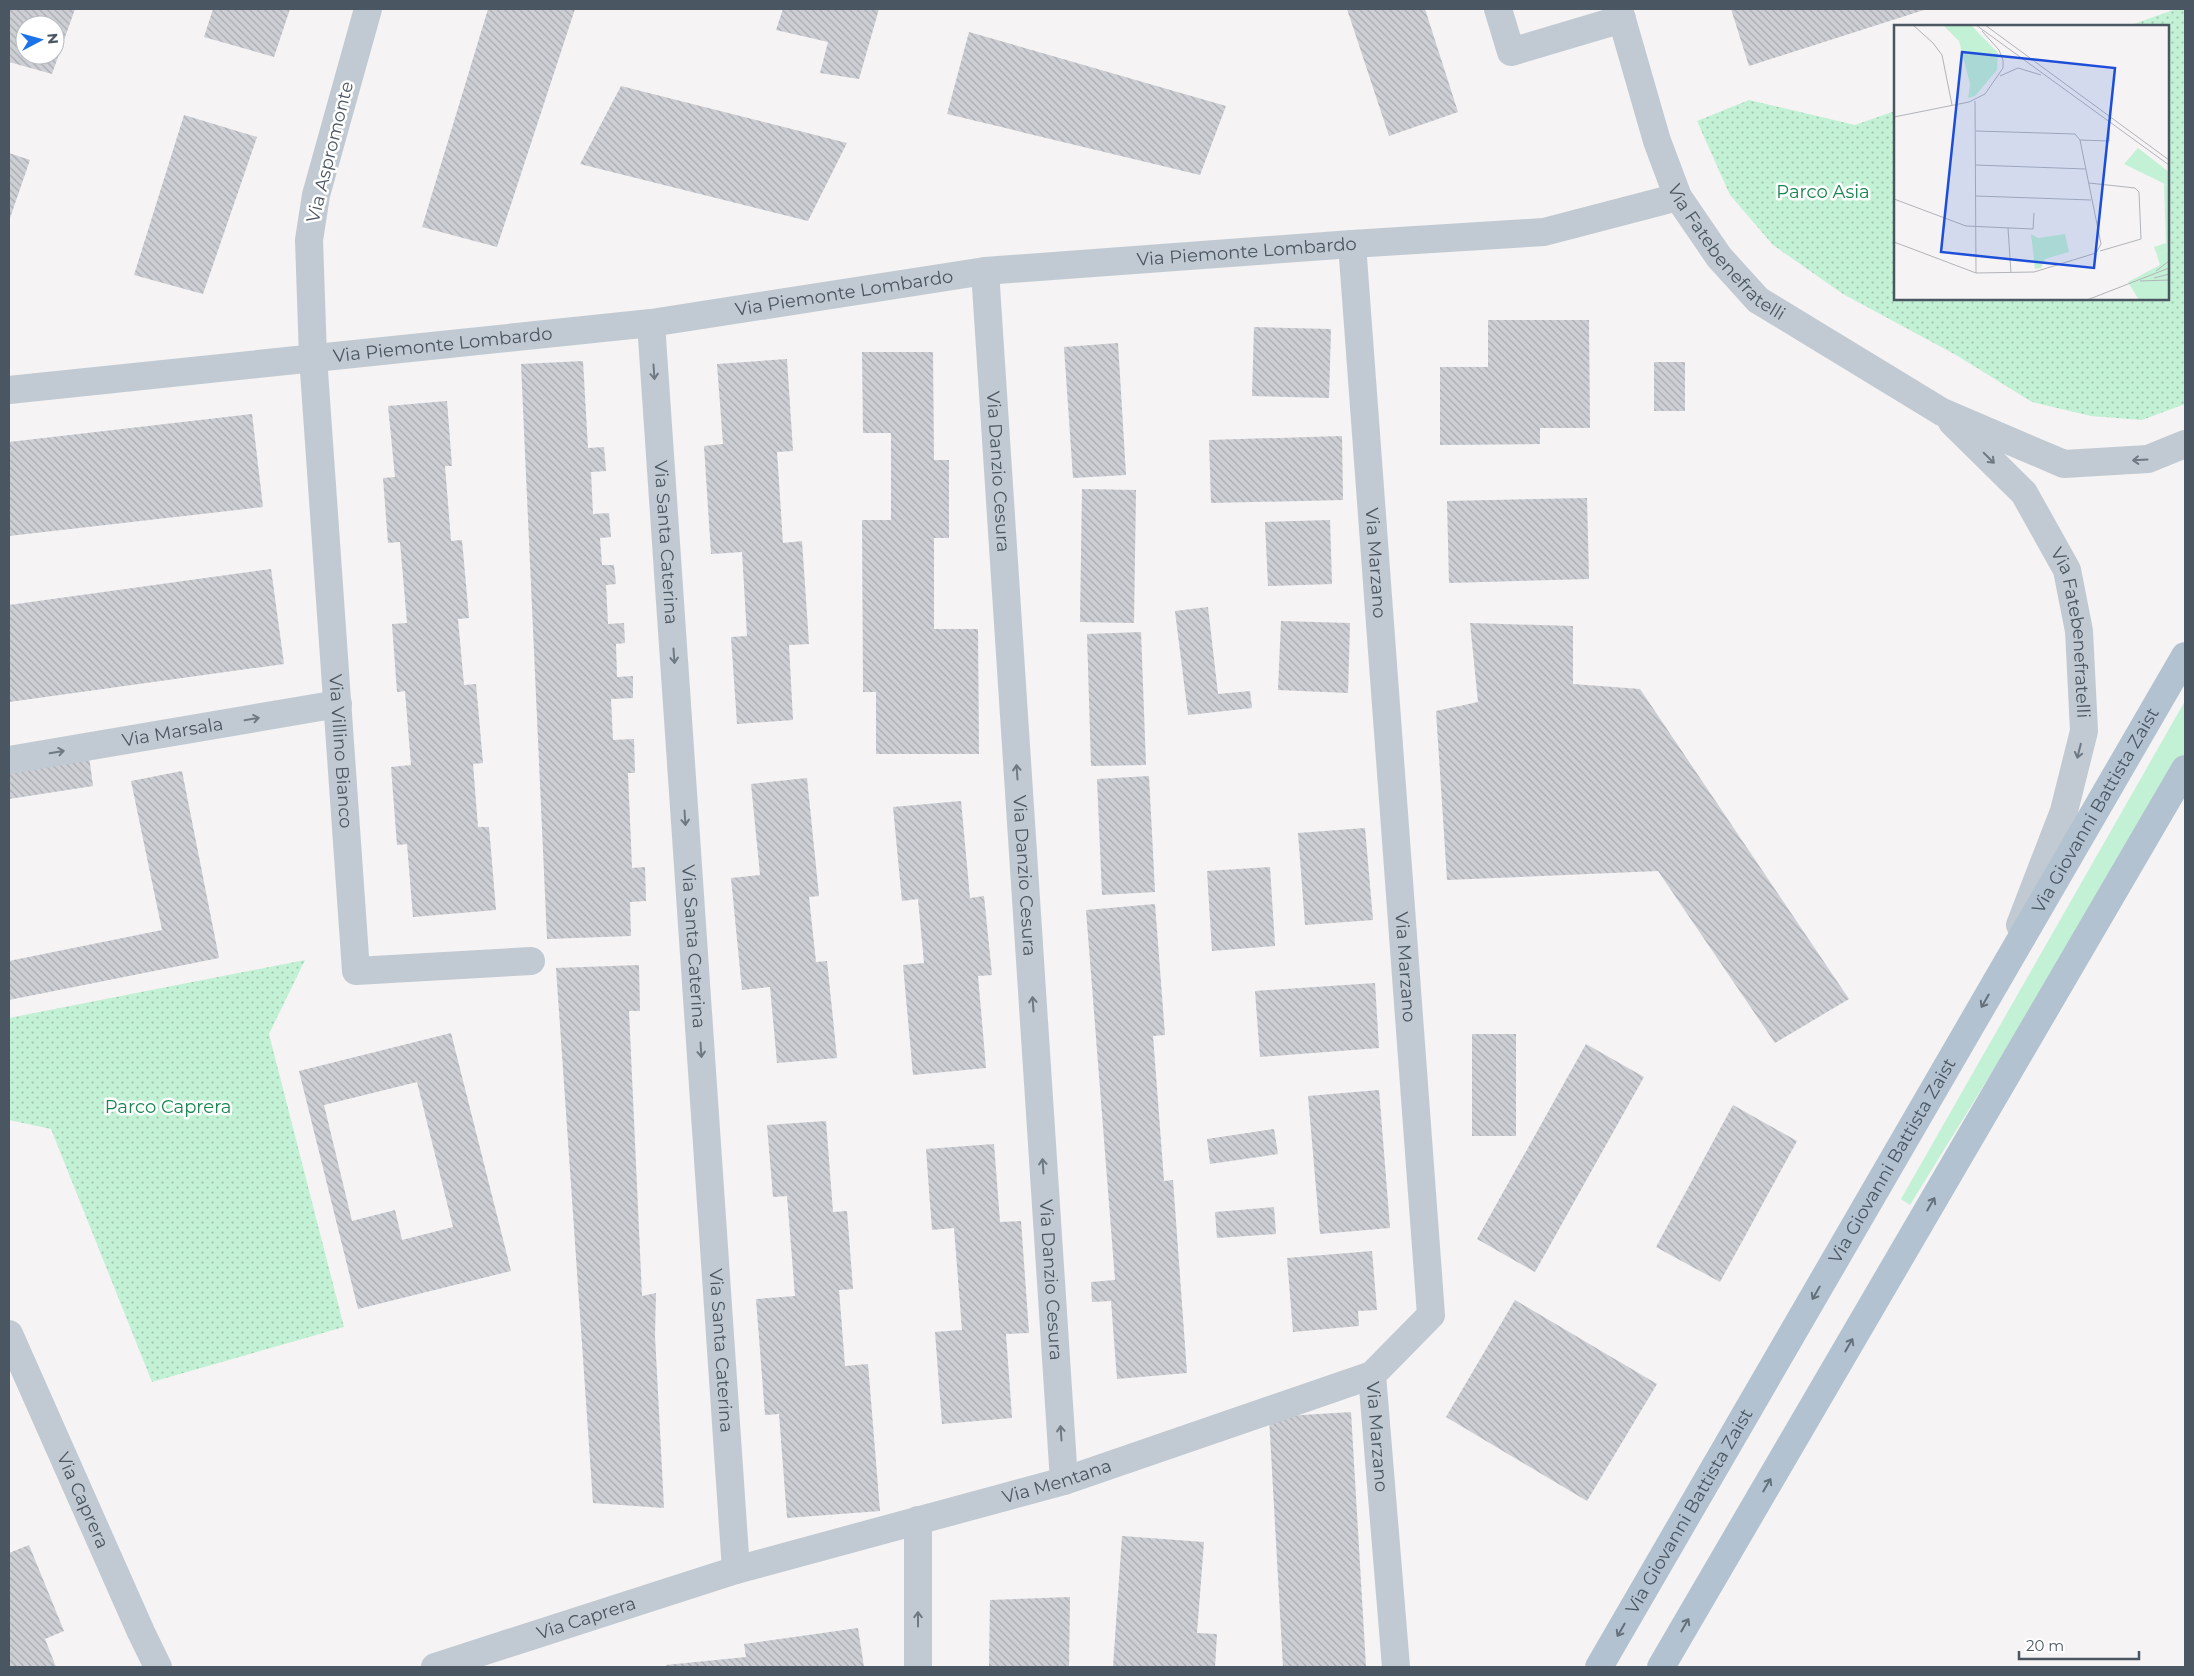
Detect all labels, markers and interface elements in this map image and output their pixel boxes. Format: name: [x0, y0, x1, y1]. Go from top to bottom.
north arrow: [15, 15, 65, 65]
inset map: [1894, 25, 2169, 300]
text: N: [43, 32, 62, 45]
street label: Via Aspromonte: [302, 79, 358, 225]
street label: Via Fatebenefratelli: [1663, 181, 1789, 325]
park label: Parco Asia: [1776, 181, 1870, 203]
street label: Via Piemonte Lombardo: [1136, 233, 1357, 271]
street label: Via Piemonte Lombardo: [734, 265, 955, 321]
street label: Via Piemonte Lombardo: [332, 322, 553, 367]
one-way arrow: [650, 364, 659, 380]
street label: Via Danzio Cesura: [982, 390, 1014, 553]
one-way arrow: [1983, 452, 1995, 464]
one-way arrow: [2132, 455, 2148, 464]
street label: Via Santa Caterina: [649, 460, 683, 625]
street label: Via Marzano: [1360, 507, 1391, 619]
street label: Via Fatebenefratelli: [2046, 544, 2094, 719]
one-way arrow: [669, 648, 678, 664]
street label: Via Villino Bianco: [324, 673, 357, 829]
street label: Via Giovanni Battista Zaist: [2027, 704, 2164, 917]
street label: Via Marsala: [120, 713, 225, 752]
one-way arrow: [243, 713, 259, 723]
one-way arrow: [2074, 742, 2083, 758]
one-way arrow: [48, 746, 64, 756]
one-way arrow: [1013, 764, 1022, 780]
street label: Via Danzio Cesura: [1008, 794, 1041, 957]
one-way arrow: [680, 810, 690, 826]
street label: Via Santa Caterina: [677, 864, 710, 1029]
street label: Via Marzano: [1390, 911, 1420, 1023]
one-way arrow: [1980, 993, 1990, 1007]
one-way arrow: [1028, 996, 1037, 1012]
one-way arrow: [696, 1042, 705, 1058]
street label: Via Giovanni Battista Zaist: [1824, 1054, 1961, 1268]
park label: Parco Caprera: [105, 1096, 231, 1118]
one-way arrow: [1039, 1158, 1048, 1174]
one-way arrow: [1926, 1197, 1936, 1212]
street label: Via Danzio Cesura: [1035, 1199, 1067, 1361]
street label: Via Santa Caterina: [704, 1268, 738, 1433]
one-way arrow: [1811, 1285, 1821, 1299]
one-way arrow: [1845, 1338, 1855, 1352]
street label: Via Marzano: [1362, 1381, 1393, 1493]
street label: Via Giovanni Battista Zaist: [1621, 1405, 1757, 1618]
one-way arrow: [1056, 1425, 1065, 1441]
street label: Via Caprera: [52, 1449, 114, 1552]
street label: Via Mentana: [1000, 1455, 1114, 1508]
one-way arrow: [1763, 1478, 1773, 1492]
street label: Via Caprera: [534, 1592, 639, 1644]
one-way arrow: [913, 1611, 923, 1627]
one-way arrow: [1681, 1619, 1691, 1633]
one-way arrow: [1615, 1622, 1625, 1637]
scale bar: [2019, 1628, 2139, 1660]
text: 20 m: [2026, 1636, 2064, 1655]

